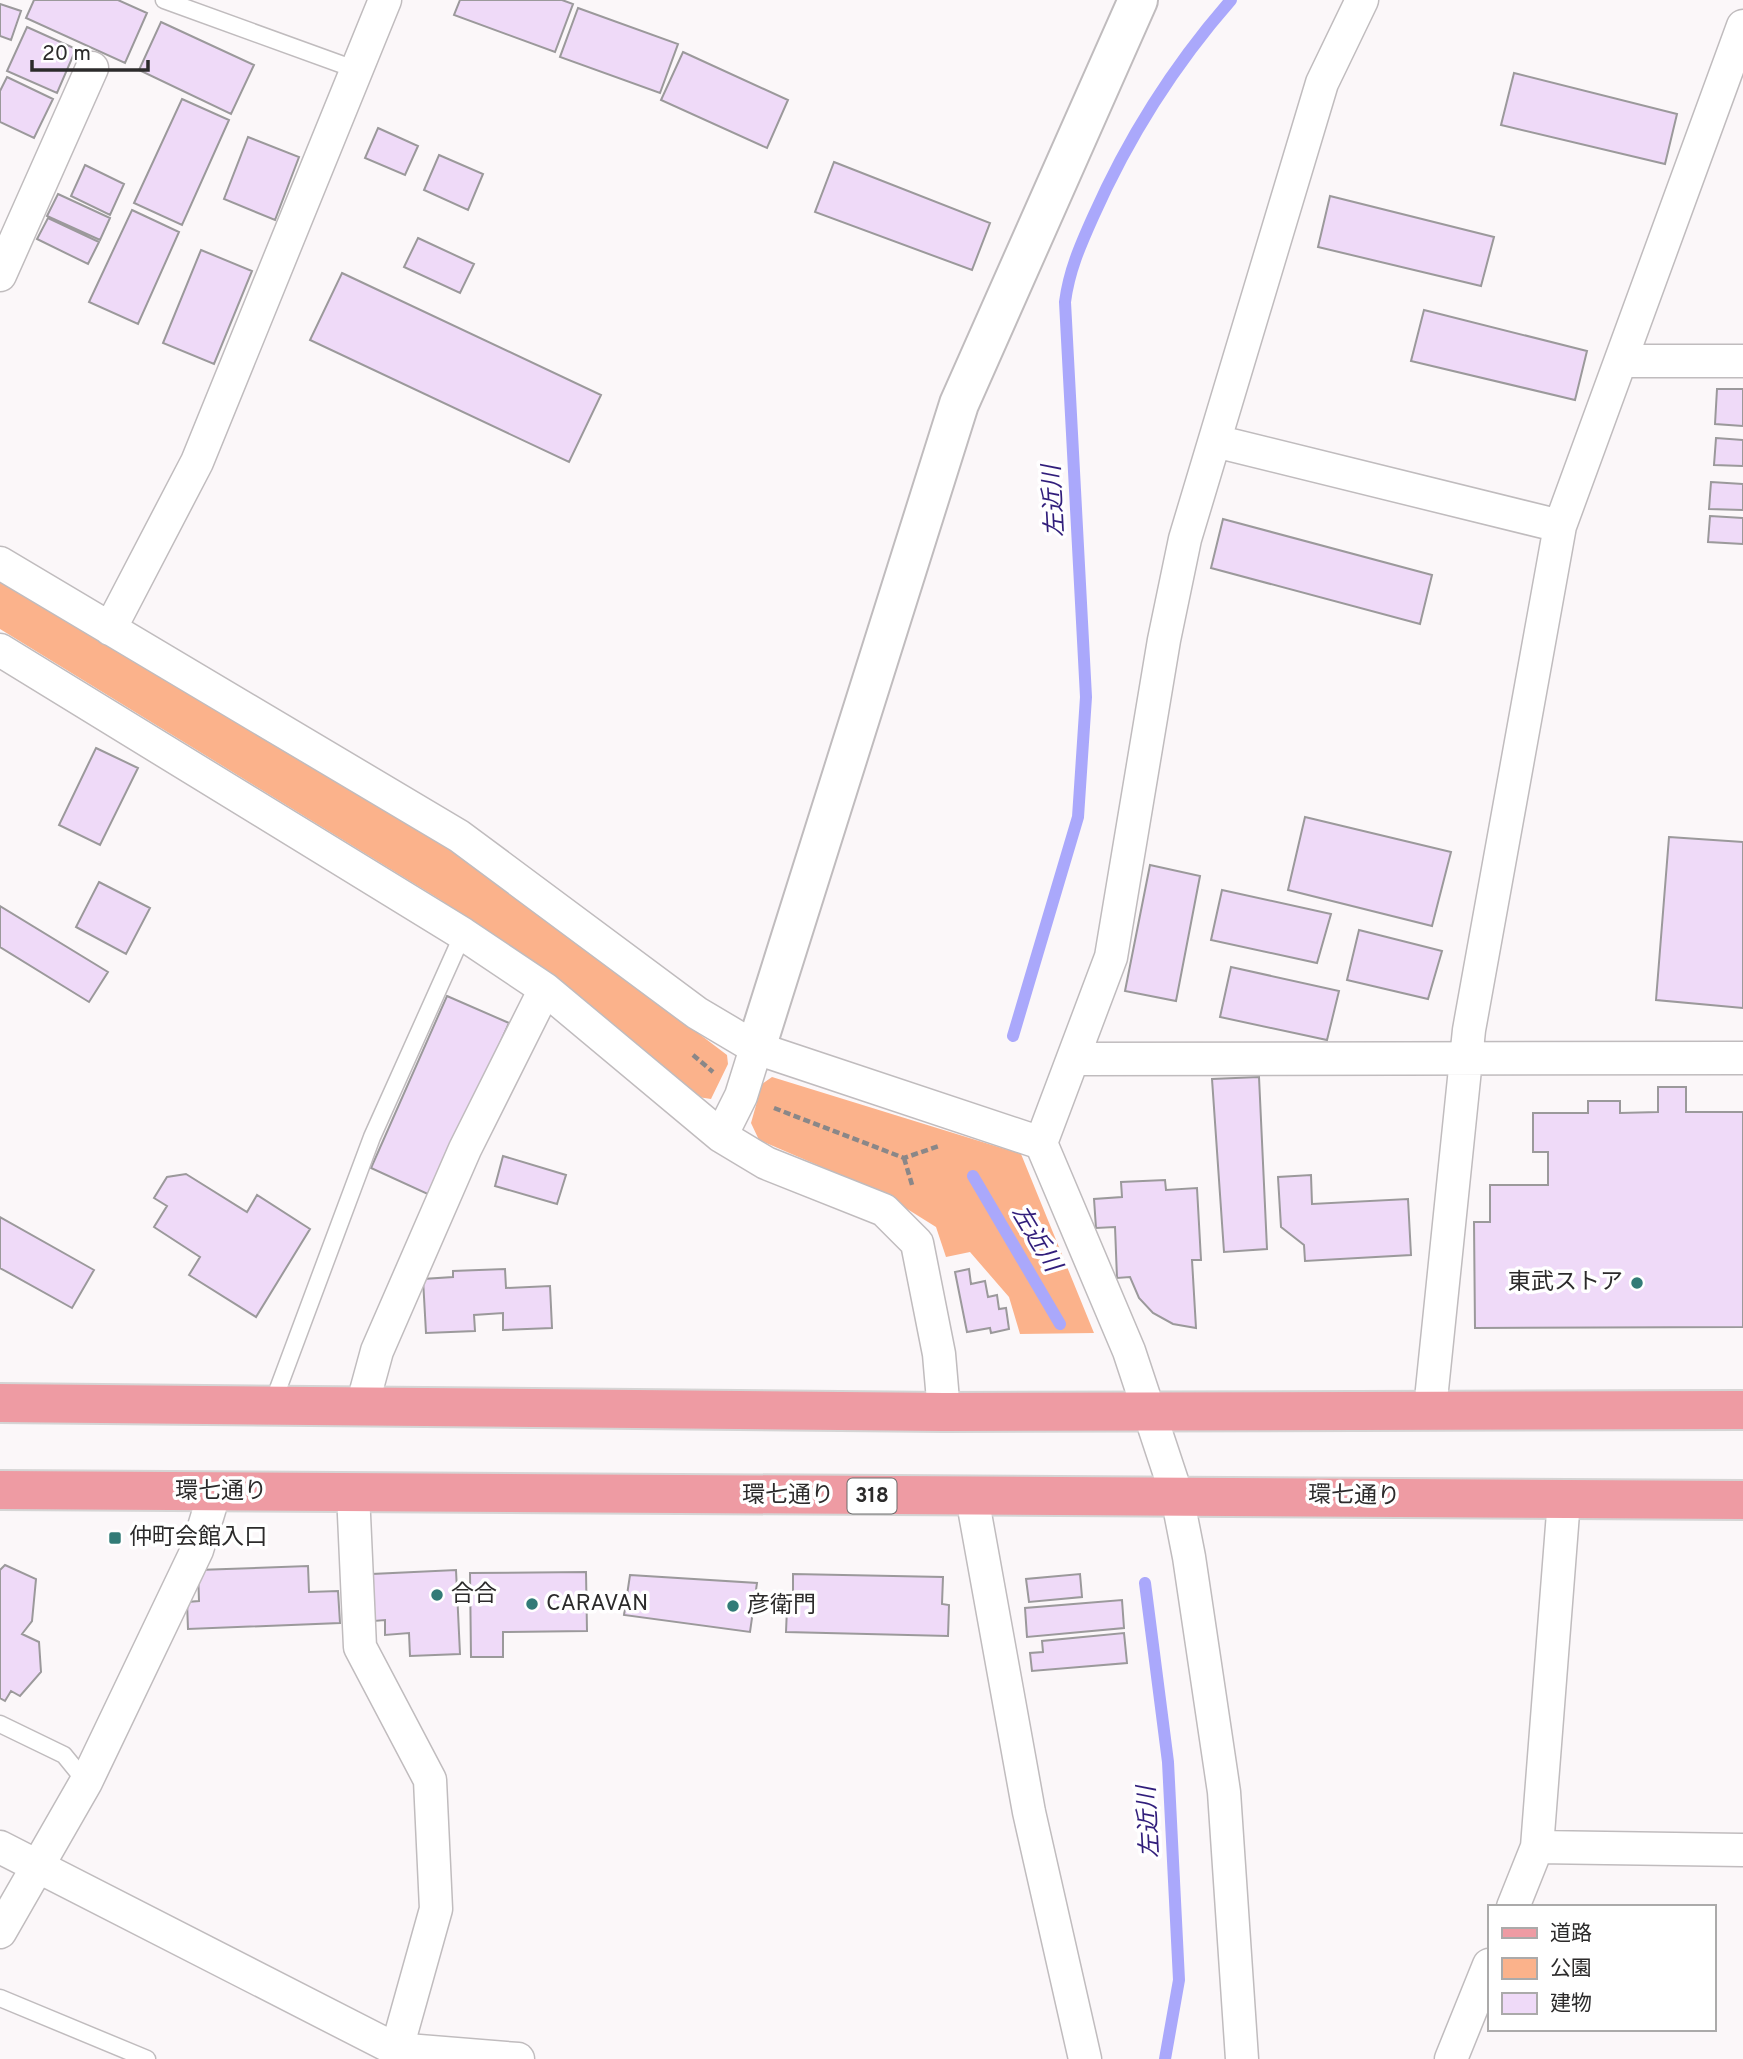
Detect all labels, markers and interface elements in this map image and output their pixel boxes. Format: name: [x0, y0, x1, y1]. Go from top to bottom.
scale bar: [32, 28, 147, 72]
text: 20 m: [42, 41, 91, 68]
water label: 左近川: [1038, 461, 1072, 538]
water label: 左近川: [1004, 1200, 1068, 1280]
place label: 東武ストア: [1508, 1269, 1623, 1298]
marker: 東武ストア: [1629, 1275, 1645, 1291]
street label: 環七通り: [175, 1478, 267, 1507]
road number: 318: [848, 1478, 896, 1514]
street label: 環七通り: [742, 1482, 834, 1511]
street label: 環七通り: [1308, 1482, 1400, 1512]
place label: 仲町会館入口: [129, 1524, 267, 1553]
marker: 仲町会館入口: [107, 1530, 123, 1546]
place label: 合合: [451, 1581, 497, 1610]
marker: 合合: [429, 1587, 445, 1603]
place label: CARAVAN: [546, 1590, 648, 1619]
place label: 彦衛門: [747, 1592, 816, 1621]
marker: CARAVAN: [524, 1596, 540, 1612]
marker: 彦衛門: [725, 1598, 741, 1614]
water label: 左近川: [1133, 1782, 1167, 1859]
legend: [1488, 1905, 1715, 2031]
text: 道路: [1550, 1921, 1592, 1948]
text: 公園: [1550, 1956, 1592, 1983]
text: 建物: [1550, 1991, 1592, 2018]

